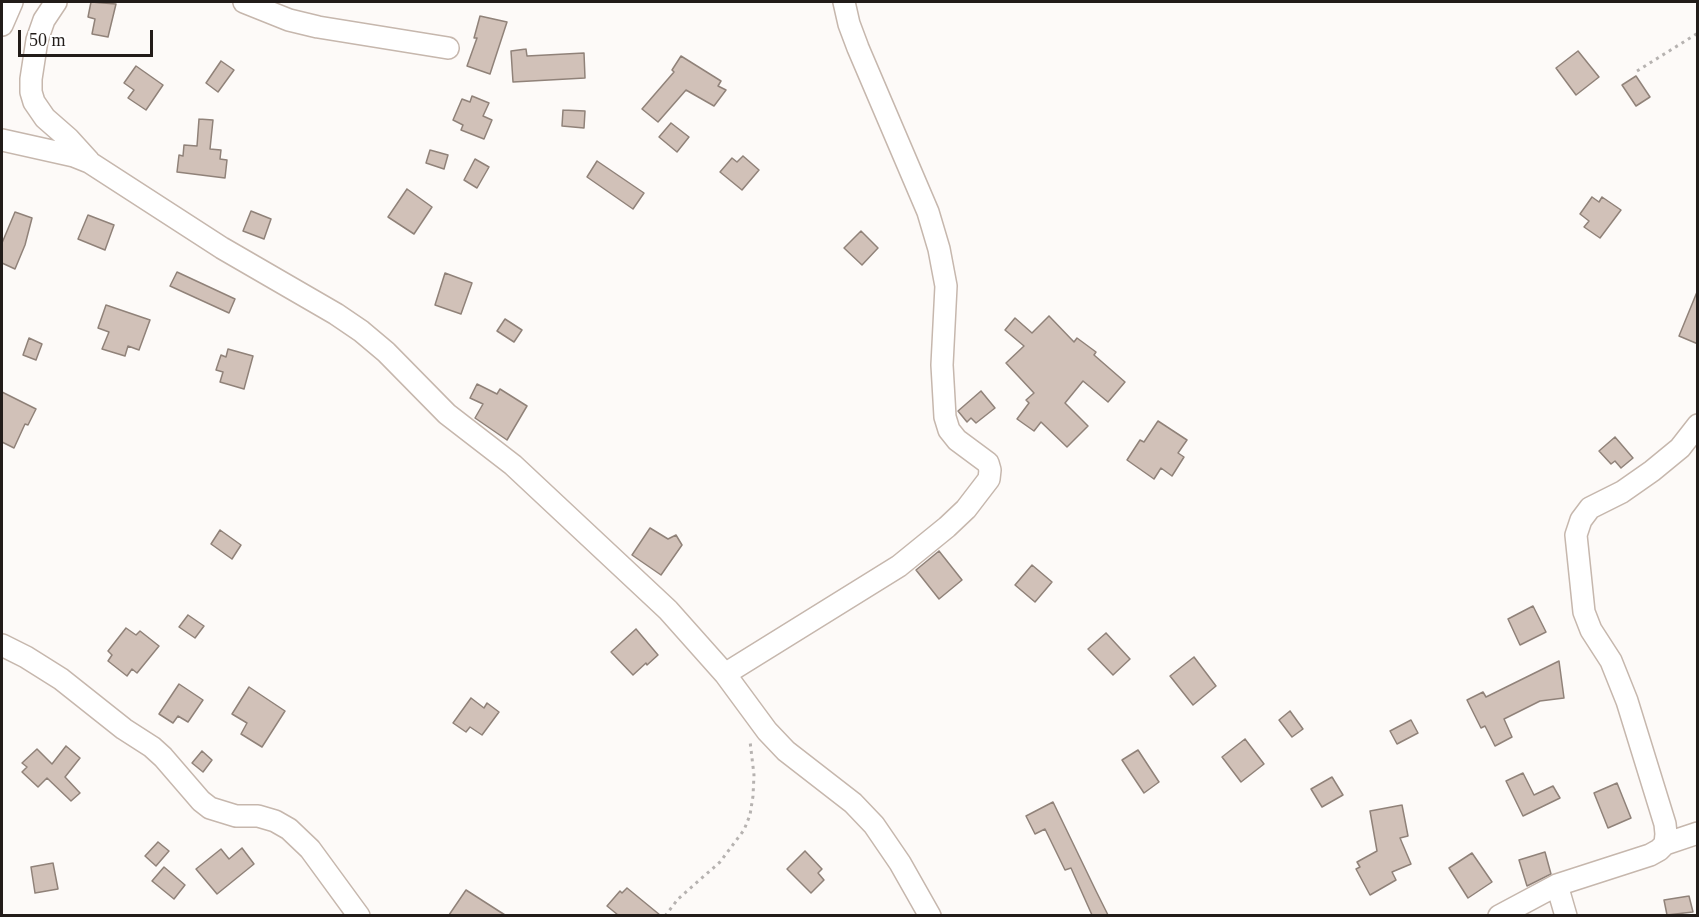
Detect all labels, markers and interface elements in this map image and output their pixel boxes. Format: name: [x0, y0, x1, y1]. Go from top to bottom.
scale bar: [21, 18, 156, 56]
text: 50 m: [29, 30, 66, 50]

